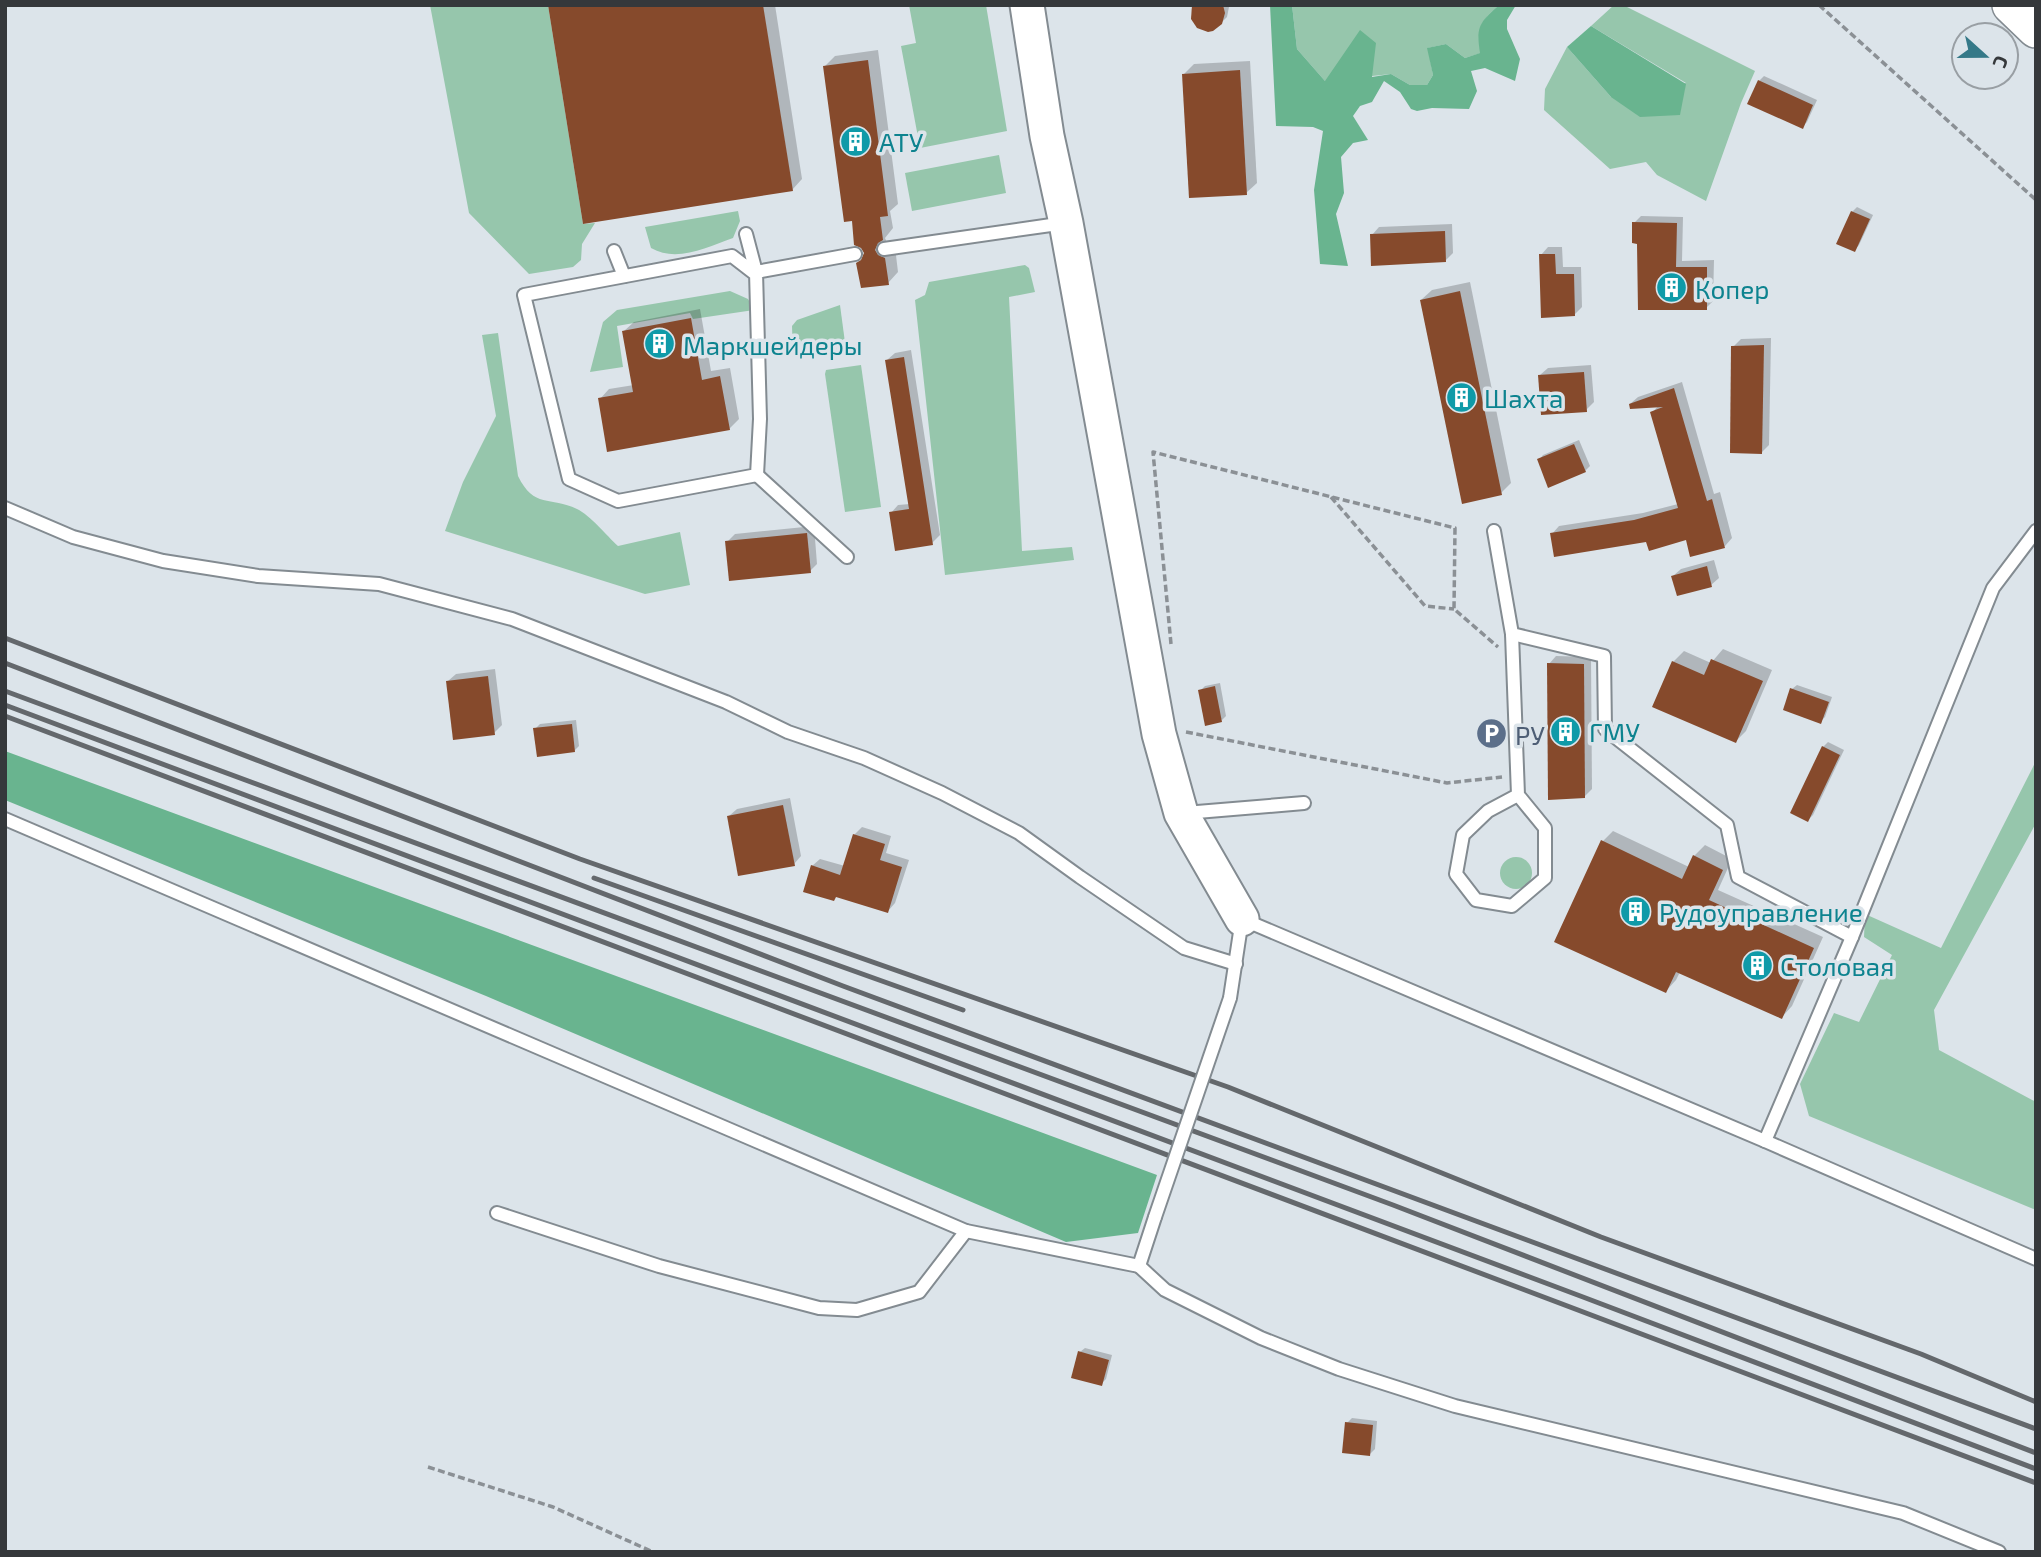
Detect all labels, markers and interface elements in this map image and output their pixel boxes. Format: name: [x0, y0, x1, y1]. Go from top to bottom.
north arrow: [1950, 21, 2020, 91]
text: С: [1989, 53, 2014, 72]
building icon: АТУ: [839, 124, 873, 158]
place label: АТУ: [879, 126, 924, 157]
building icon: Копер: [1655, 271, 1689, 305]
place label: Копер: [1695, 273, 1769, 304]
building icon: Маркшейдеры: [643, 327, 677, 361]
place label: Маркшейдеры: [683, 329, 863, 360]
building icon: Шахта: [1444, 380, 1478, 414]
place label: Шахта: [1484, 382, 1563, 413]
building icon: ГМУ: [1549, 714, 1583, 748]
place label: ГМУ: [1589, 716, 1640, 747]
parking icon: РУ: [1475, 717, 1509, 751]
place label: РУ: [1515, 719, 1545, 750]
building icon: Рудоуправление: [1619, 894, 1653, 928]
place label: Рудоуправление: [1659, 896, 1863, 928]
building icon: Столовая: [1740, 948, 1774, 982]
place label: Столовая: [1780, 950, 1894, 981]

